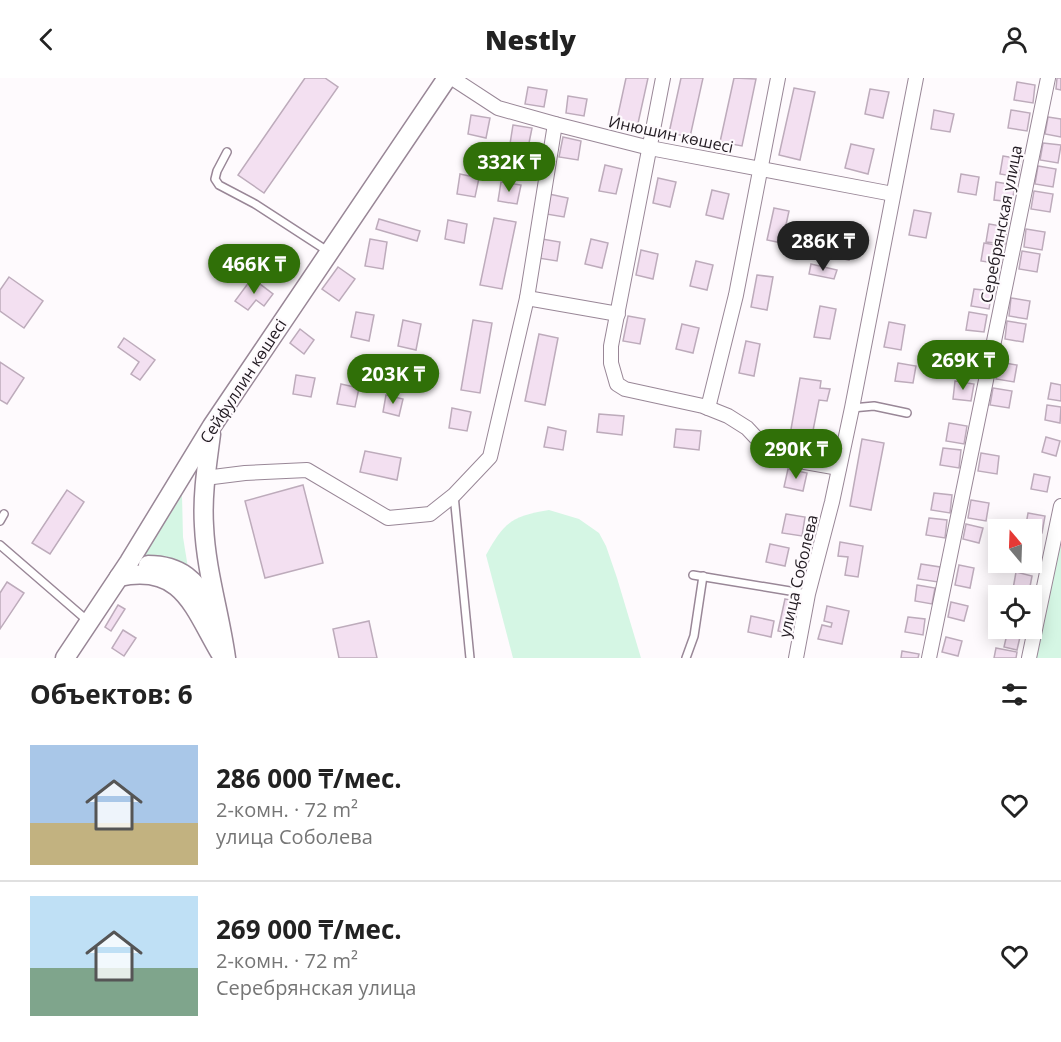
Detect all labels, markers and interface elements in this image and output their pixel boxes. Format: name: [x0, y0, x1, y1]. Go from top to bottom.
text: Nestly: [485, 21, 576, 58]
icon: back: [30, 23, 63, 56]
icon: person: [998, 23, 1031, 56]
street label: Инюшин көшесі: [607, 110, 735, 158]
pin: 332K ₸: [460, 142, 558, 193]
street label: Серебрянская улица: [975, 143, 1027, 305]
text: 332K ₸: [477, 148, 541, 175]
pin: 286K ₸: [774, 221, 872, 272]
text: 286K ₸: [791, 227, 855, 254]
pin: 466K ₸: [205, 244, 303, 295]
text: 466K ₸: [222, 250, 286, 277]
street label: Сейфуллин көшесі: [194, 315, 292, 447]
pin: 269K ₸: [914, 340, 1012, 391]
text: 269K ₸: [931, 346, 995, 373]
pin: 203K ₸: [344, 354, 442, 405]
text: 203K ₸: [361, 360, 425, 387]
pin: 290K ₸: [747, 429, 845, 480]
text: 290K ₸: [764, 435, 828, 462]
street label: улица Соболева: [773, 512, 823, 640]
north arrow: [988, 519, 1042, 573]
map controls: [988, 519, 1042, 639]
button: locate: [988, 585, 1042, 639]
text: Объектов: 6: [30, 676, 193, 712]
icon: filters: [998, 678, 1031, 711]
text: 286 000 ₸/мес.: [216, 760, 402, 796]
icon: home: [78, 769, 150, 841]
icon: heart: [998, 789, 1031, 822]
text: 2-комн. · 72 m²: [216, 796, 358, 823]
text: улица Соболева: [216, 823, 373, 850]
text: 269 000 ₸/мес.: [216, 911, 402, 947]
icon: home: [78, 920, 150, 992]
icon: heart: [998, 940, 1031, 973]
text: 2-комн. · 72 m²: [216, 947, 358, 974]
text: Серебрянская улица: [216, 974, 416, 1001]

